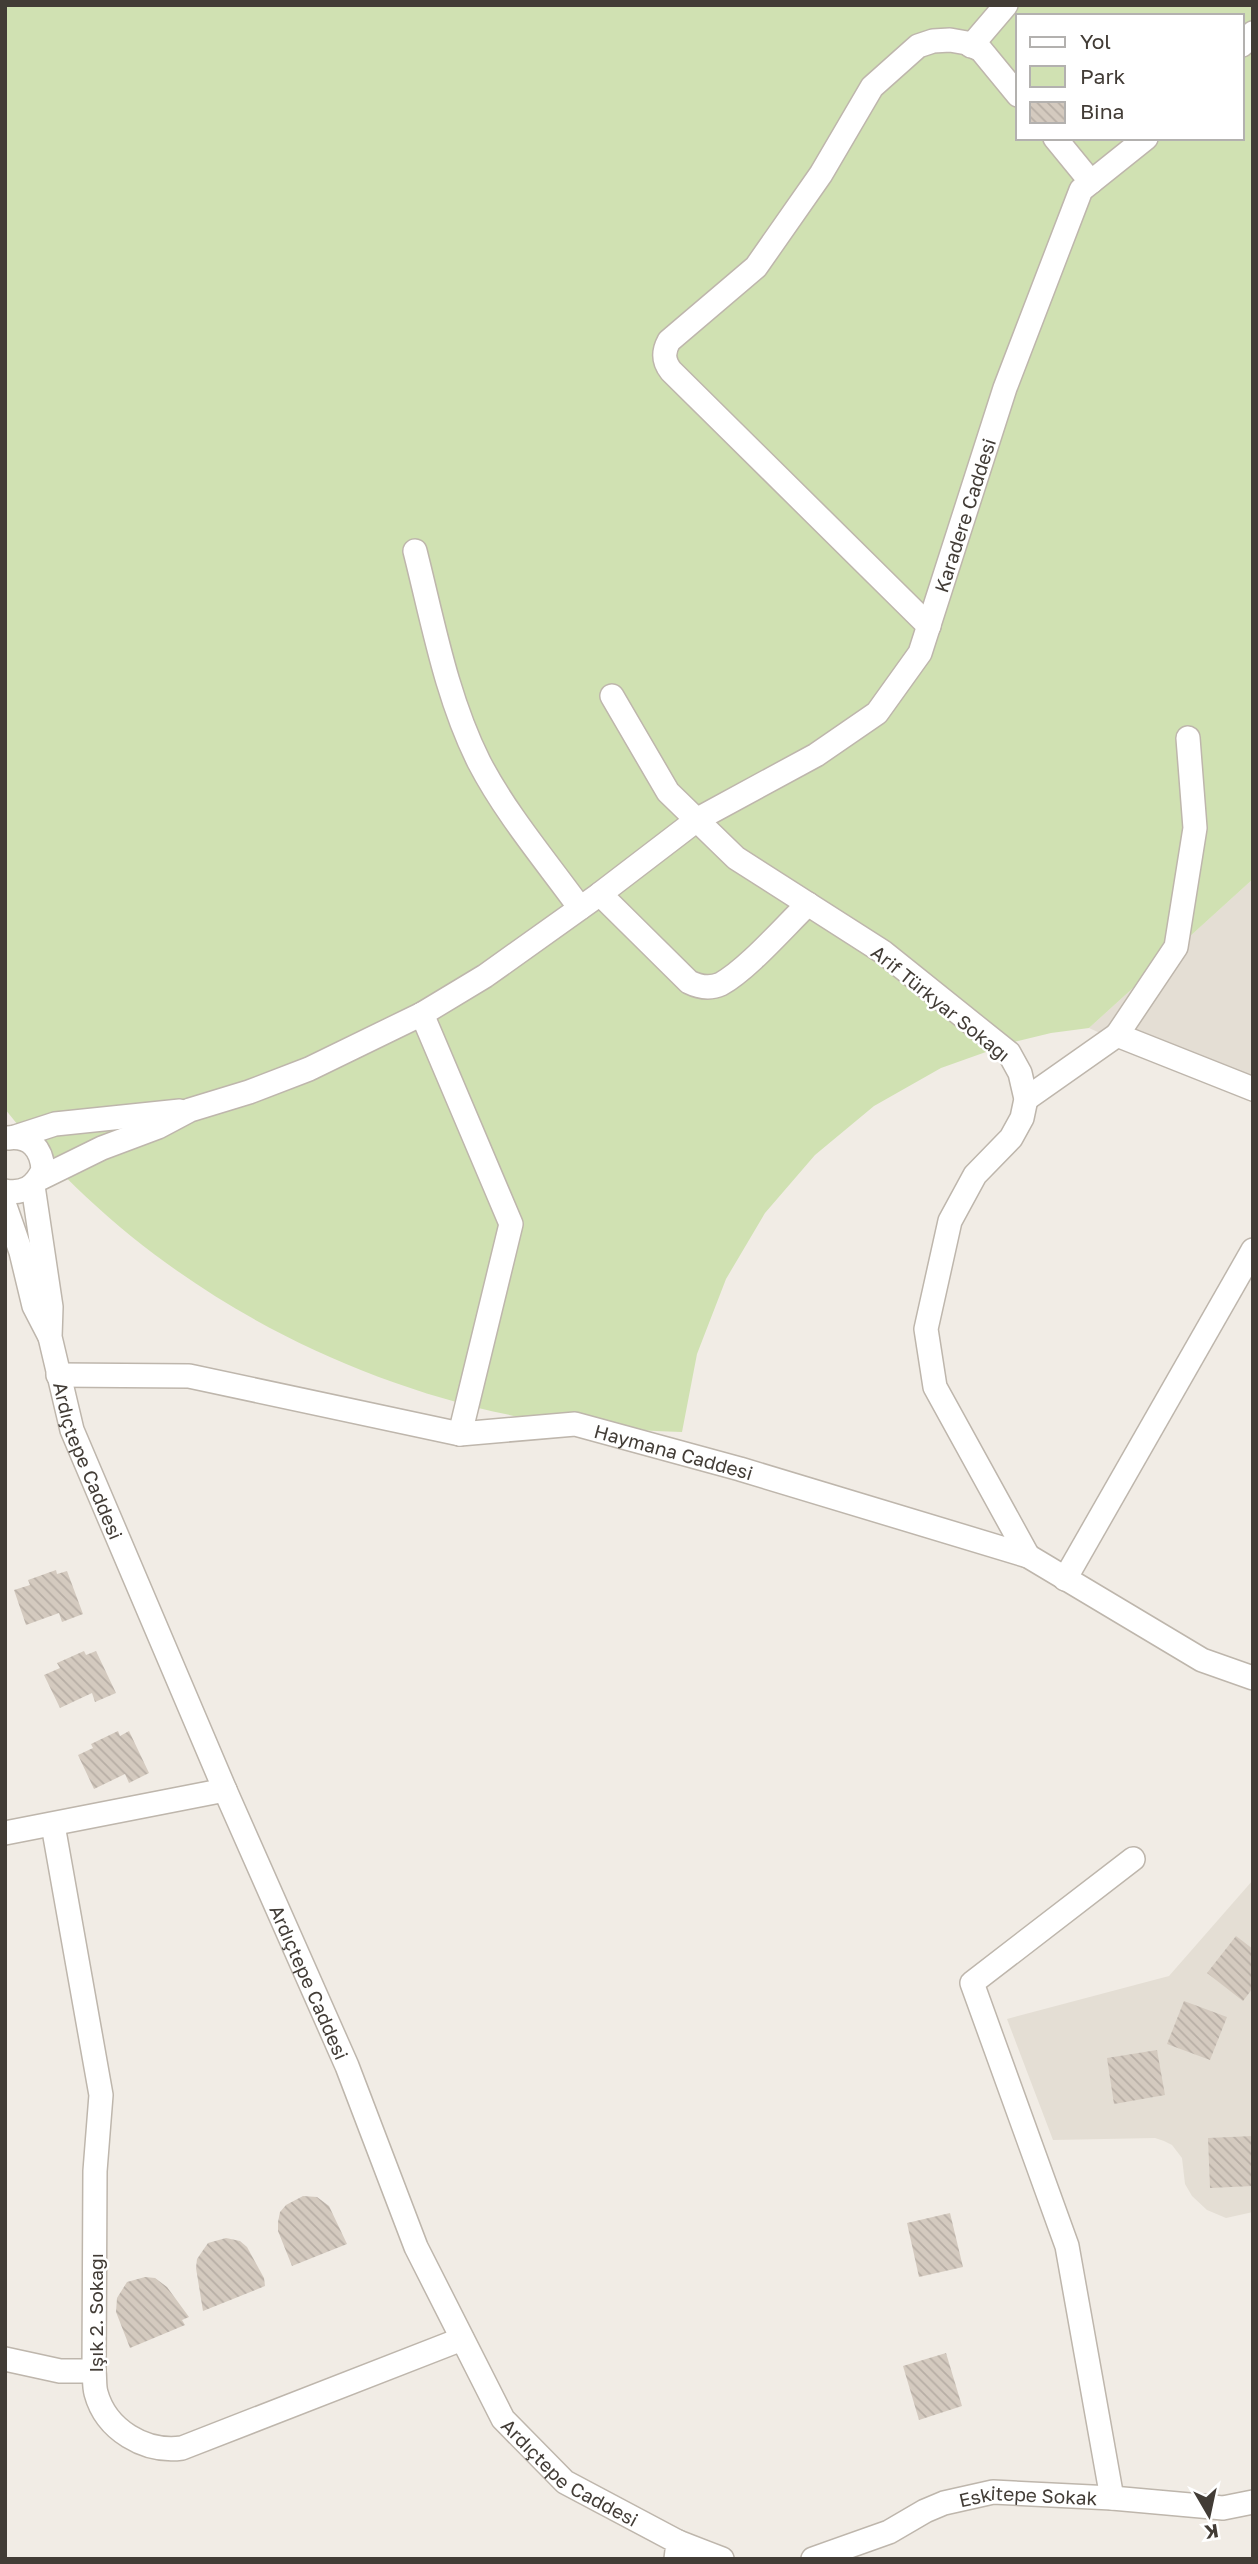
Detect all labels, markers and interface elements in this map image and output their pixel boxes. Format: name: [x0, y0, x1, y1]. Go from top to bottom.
legend: [1016, 14, 1244, 140]
text: Yol: [1080, 28, 1111, 54]
text: Park: [1080, 63, 1126, 89]
text: Bina: [1080, 98, 1124, 124]
street label: Karadere Caddesi: [929, 435, 1000, 595]
street label: Arif Türkyar Sokağı: [867, 940, 1015, 1066]
street label: Ardıçtepe Caddesi: [49, 1380, 128, 1542]
street label: Haymana Caddesi: [592, 1418, 756, 1484]
street label: Ardıçtepe Caddesi: [266, 1901, 354, 2063]
street label: Işık 2. Sokağı: [84, 2253, 107, 2373]
street label: Ardıçtepe Caddesi: [497, 2413, 642, 2530]
street label: Eskitepe Sokak: [957, 2480, 1098, 2511]
north arrow: [1174, 2480, 1244, 2550]
text: K: [1203, 2520, 1220, 2545]

